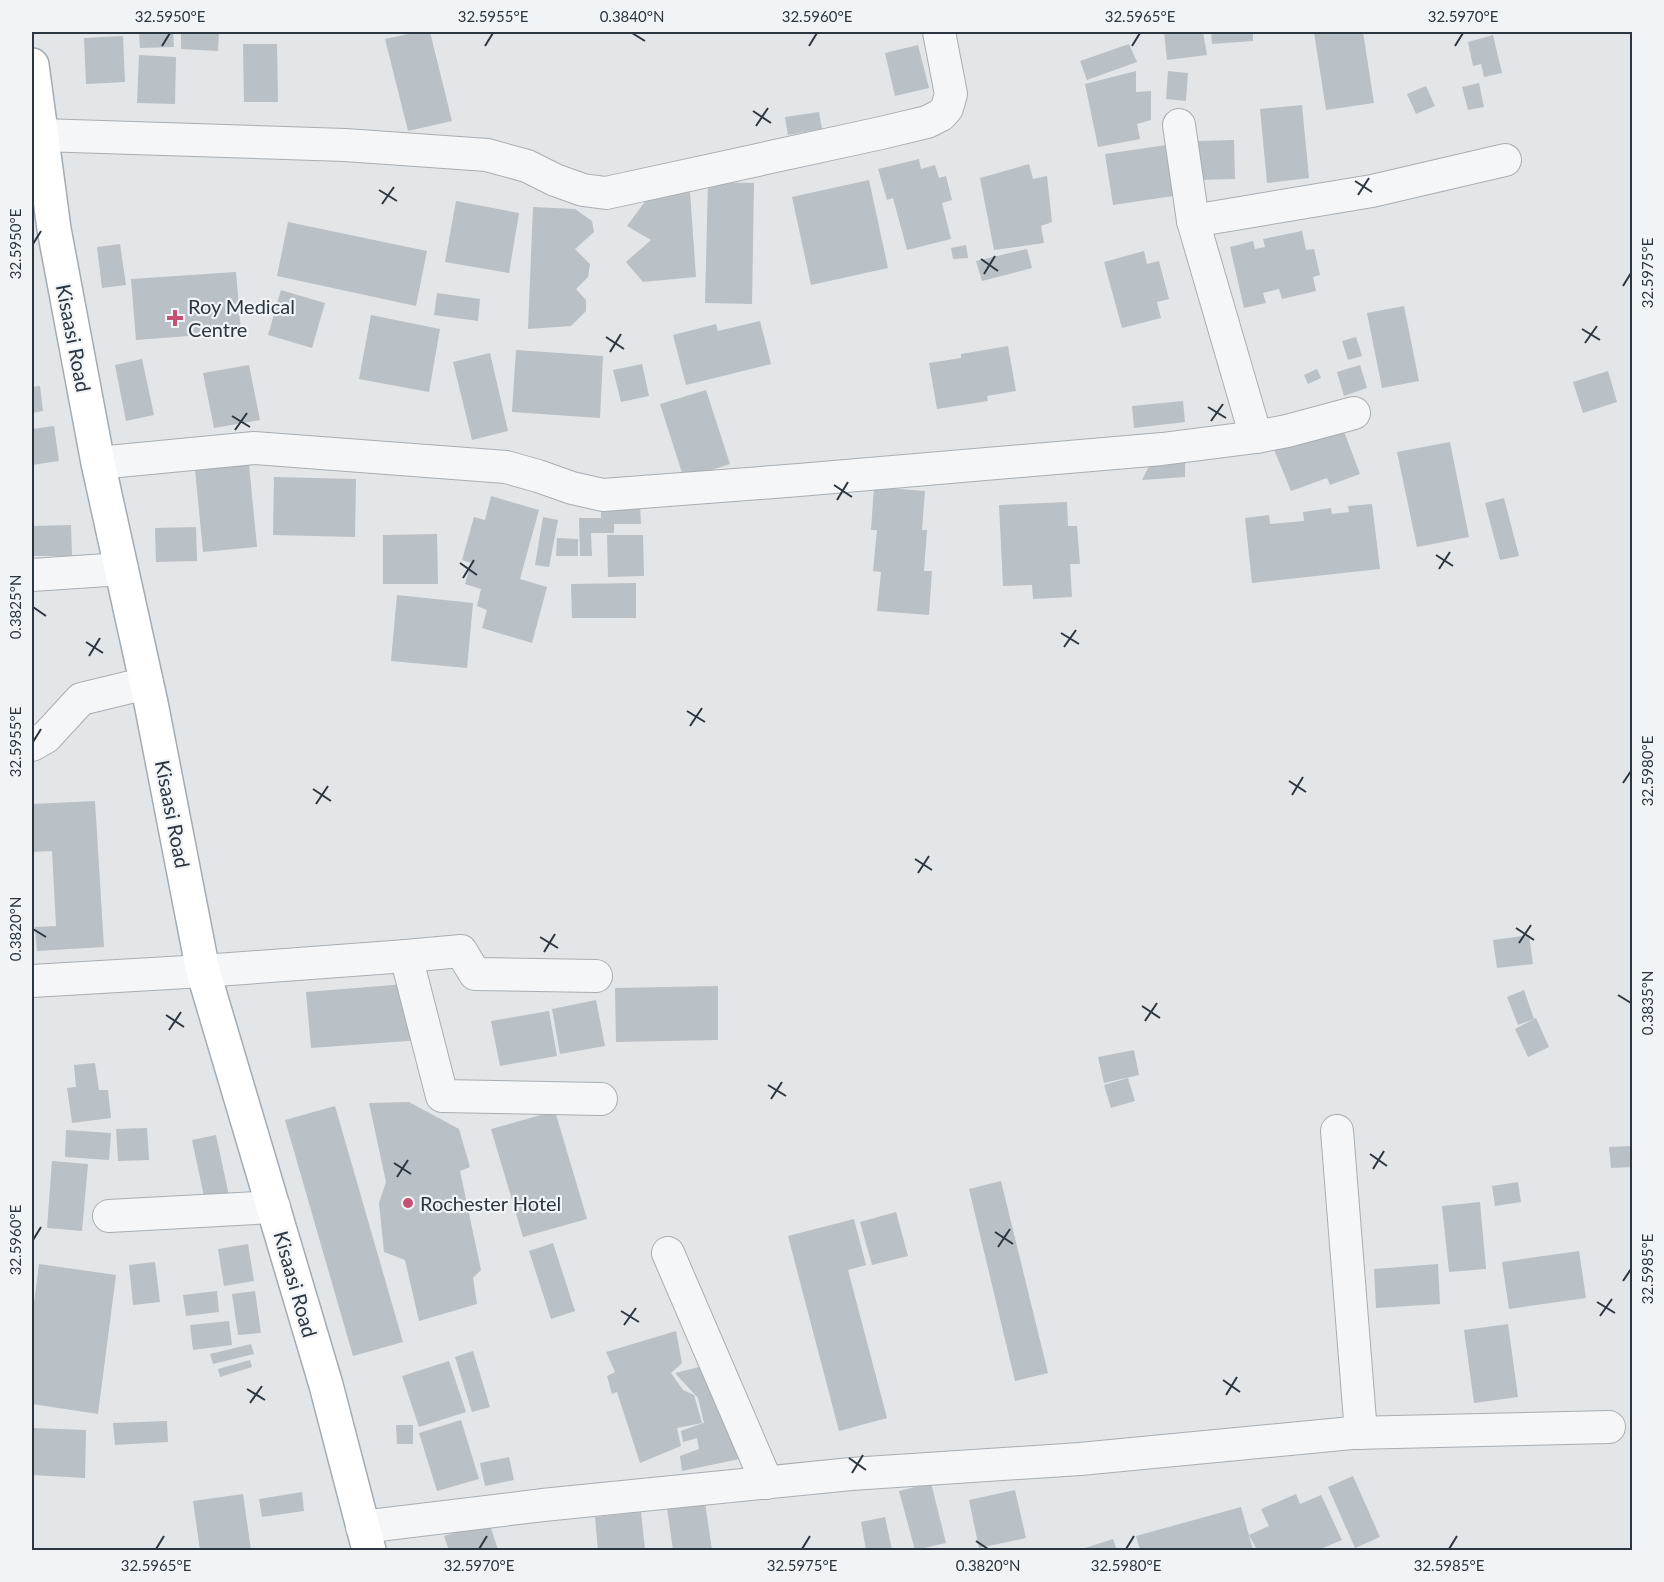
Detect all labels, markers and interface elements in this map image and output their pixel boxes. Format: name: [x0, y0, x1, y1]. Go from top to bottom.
text: 32.5950°E: [135, 7, 205, 25]
text: 32.5955°E: [458, 7, 528, 25]
text: 0.3840°N: [600, 7, 664, 25]
text: 32.5960°E: [782, 7, 852, 25]
text: 32.5965°E: [1105, 7, 1175, 25]
text: 32.5970°E: [1428, 7, 1498, 25]
text: 32.5950°E: [6, 209, 24, 279]
text: 32.5975°E: [1638, 238, 1656, 308]
street label: Kisaasi Road: [52, 282, 96, 394]
place label: Roy Medical Centre: [188, 294, 295, 341]
marker: Roy Medical Centre: [166, 309, 184, 327]
text: 0.3825°N: [6, 575, 24, 639]
text: 32.5955°E: [6, 707, 24, 777]
text: 32.5980°E: [1638, 736, 1656, 806]
street label: Kisaasi Road: [151, 758, 195, 870]
text: 0.3820°N: [6, 897, 24, 961]
text: 0.3835°N: [1638, 971, 1656, 1035]
place label: Rochester Hotel: [420, 1191, 561, 1215]
marker: Rochester Hotel: [401, 1196, 415, 1210]
text: 32.5960°E: [6, 1205, 24, 1275]
street label: Kisaasi Road: [269, 1228, 323, 1340]
text: 32.5985°E: [1638, 1234, 1656, 1304]
text: 32.5965°E: [121, 1556, 191, 1574]
text: 32.5970°E: [444, 1556, 514, 1574]
text: 32.5975°E: [767, 1556, 837, 1574]
text: 0.3820°N: [956, 1556, 1020, 1574]
text: 32.5980°E: [1091, 1556, 1161, 1574]
text: 32.5985°E: [1414, 1556, 1484, 1574]

